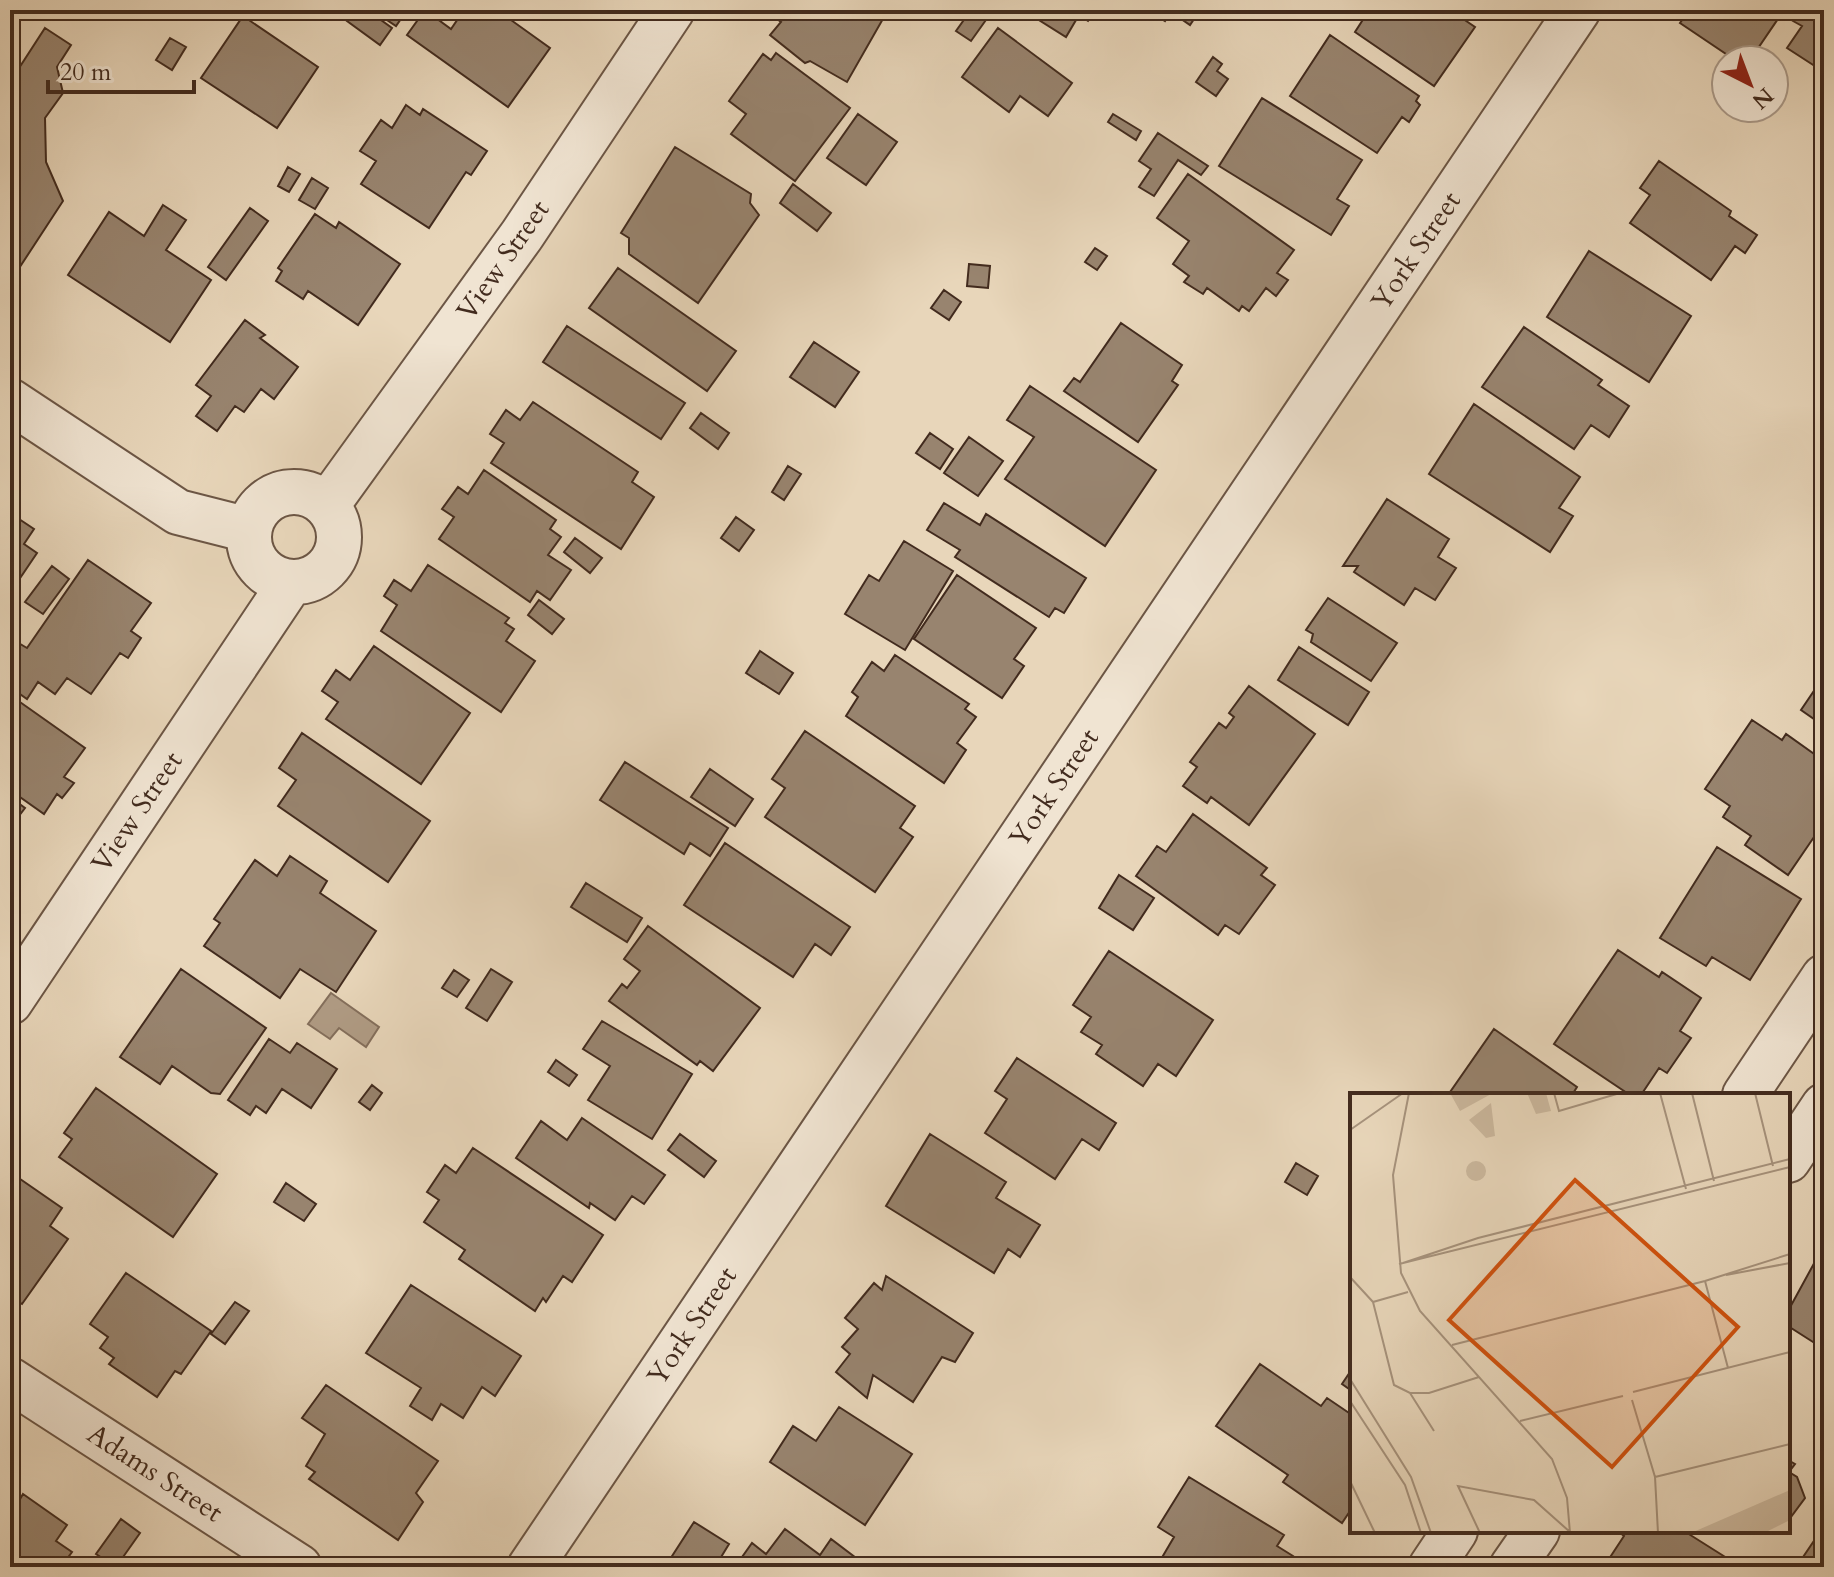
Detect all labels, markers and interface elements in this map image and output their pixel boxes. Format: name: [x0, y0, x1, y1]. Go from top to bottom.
scale bar: [48, 44, 194, 94]
north arrow: [1710, 44, 1790, 124]
text: 20 m: [60, 56, 112, 89]
text: N: [1746, 81, 1780, 116]
street label: York Street: [1362, 184, 1470, 318]
street label: View Street: [448, 192, 558, 328]
street label: York Street: [1000, 721, 1108, 855]
street label: View Street: [83, 744, 192, 880]
inset map: [1350, 1093, 1790, 1533]
street label: York Street: [638, 1259, 746, 1393]
street label: Adams Street: [80, 1415, 230, 1531]

